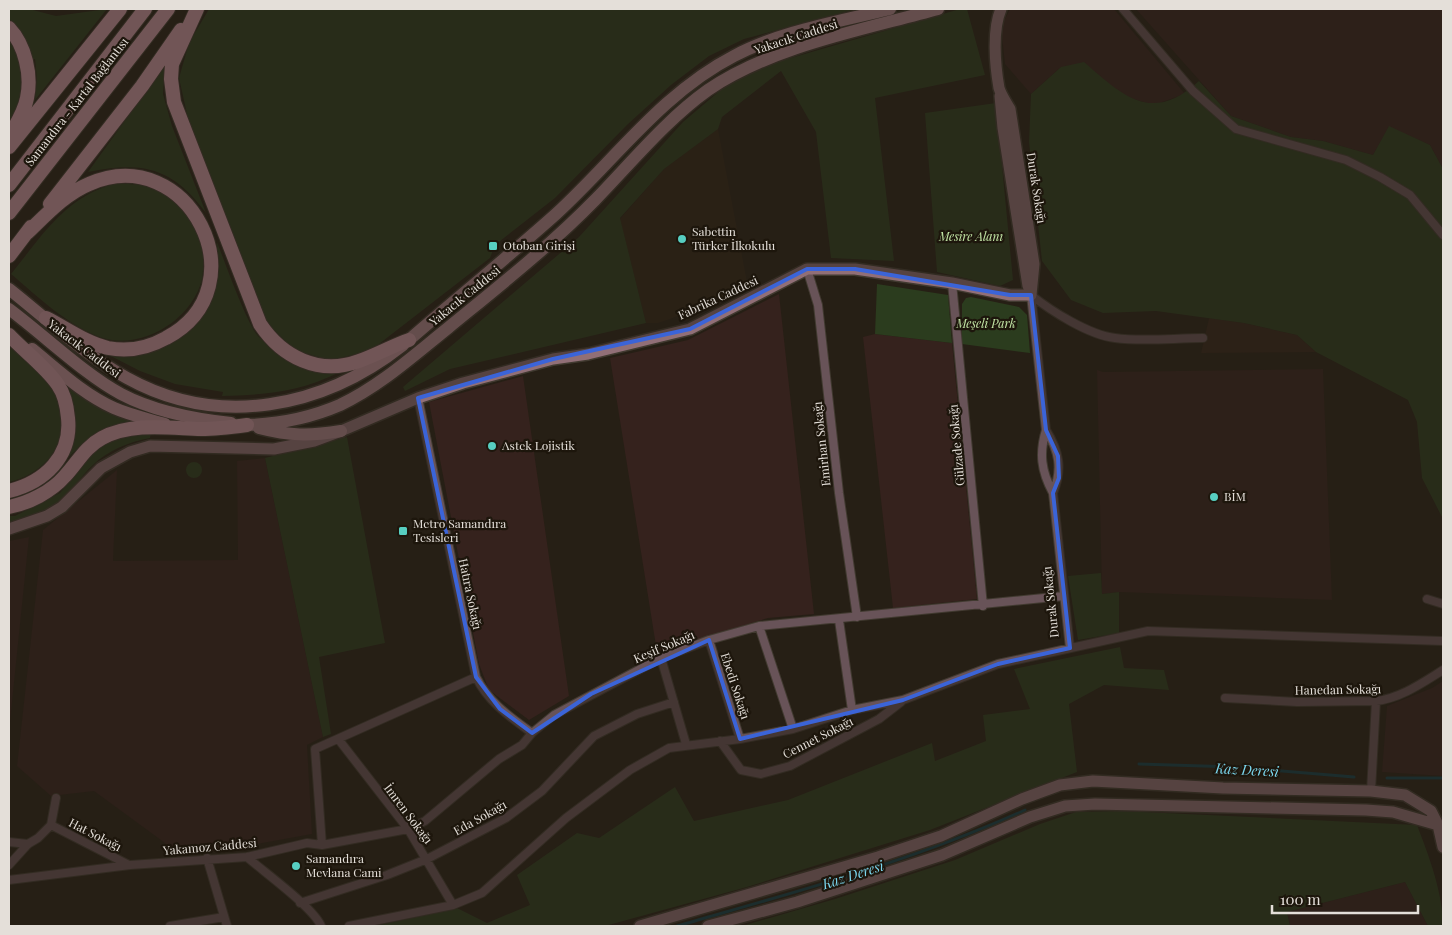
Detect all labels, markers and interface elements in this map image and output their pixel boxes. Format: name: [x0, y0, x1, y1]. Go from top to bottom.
street label: Yakacık Caddesi: [751, 15, 840, 57]
street label: Samandıra - Kartal Bağlantısı: [21, 34, 132, 169]
street label: Durak Sokağı: [1023, 151, 1051, 225]
place label: Sabettin Türker İlkokulu: [692, 223, 775, 253]
park label: Mesire Alanı: [938, 228, 1003, 244]
marker: Sabettin Türker İlkokulu: [676, 233, 688, 245]
place label: Otoban Girişi: [503, 237, 576, 253]
marker: Otoban Girişi: [487, 240, 499, 252]
street label: Yakacık Caddesi: [425, 261, 503, 329]
street label: Fabrika Caddesi: [675, 271, 761, 323]
street label: Yakacık Caddesi: [44, 315, 124, 381]
park label: Meşeli Park: [955, 315, 1016, 331]
street label: Emirhan Sokağı: [809, 401, 833, 487]
street label: Gülzade Sokağı: [944, 403, 968, 487]
place label: Astek Lojistik: [501, 437, 575, 453]
marker: Astek Lojistik: [486, 440, 498, 452]
place label: BİM: [1224, 488, 1246, 504]
marker: BİM: [1208, 491, 1220, 503]
place label: Metro Samandıra Tesisleri: [413, 515, 506, 545]
marker: Metro Samandıra Tesisleri: [397, 525, 409, 537]
street label: Hatıra Sokağı: [456, 557, 486, 631]
street label: Durak Sokağı: [1038, 565, 1062, 639]
street label: Keşif Sokağı: [631, 626, 697, 666]
street label: Ebedi Sokağı: [718, 650, 754, 721]
street label: Hanedan Sokağı: [1295, 680, 1382, 698]
street label: Cennet Sokağı: [780, 712, 856, 762]
water label: Kaz Deresi: [1214, 758, 1280, 781]
street label: İmren Sokağı: [381, 780, 437, 847]
street label: Eda Sokağı: [450, 796, 509, 838]
street label: Hat Sokağı: [66, 814, 125, 854]
street label: Yakamoz Caddesi: [161, 834, 258, 858]
place label: Samandıra Mevlana Cami: [306, 850, 382, 880]
water label: Kaz Deresi: [819, 855, 887, 894]
marker: Samandıra Mevlana Cami: [290, 860, 302, 872]
scale bar: [1272, 882, 1418, 914]
text: 100 m: [1280, 889, 1321, 909]

